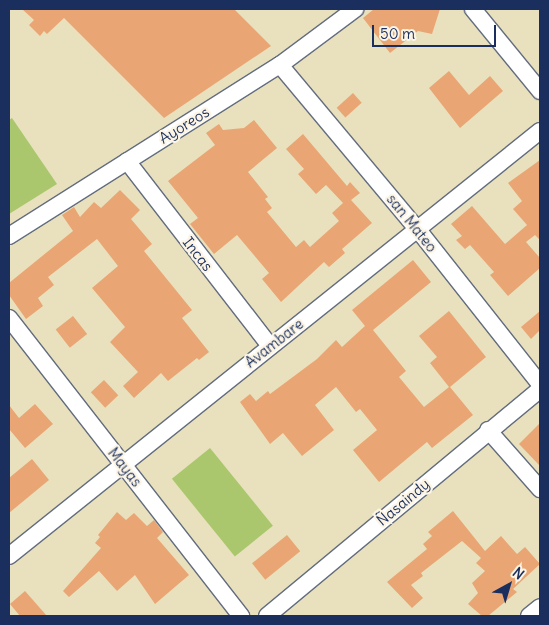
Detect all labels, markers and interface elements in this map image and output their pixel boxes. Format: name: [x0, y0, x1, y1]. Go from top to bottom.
scale bar: [374, 15, 498, 47]
text: 50 m: [380, 24, 415, 43]
street label: Ayoreos: [156, 103, 212, 147]
street label: san Mateo: [383, 190, 441, 256]
street label: Incas: [179, 233, 217, 275]
street label: Avambare: [241, 315, 307, 371]
street label: Mayas: [104, 444, 146, 490]
street label: Ñasaindy: [373, 475, 433, 529]
north arrow: [484, 560, 534, 610]
text: N: [509, 563, 528, 583]

